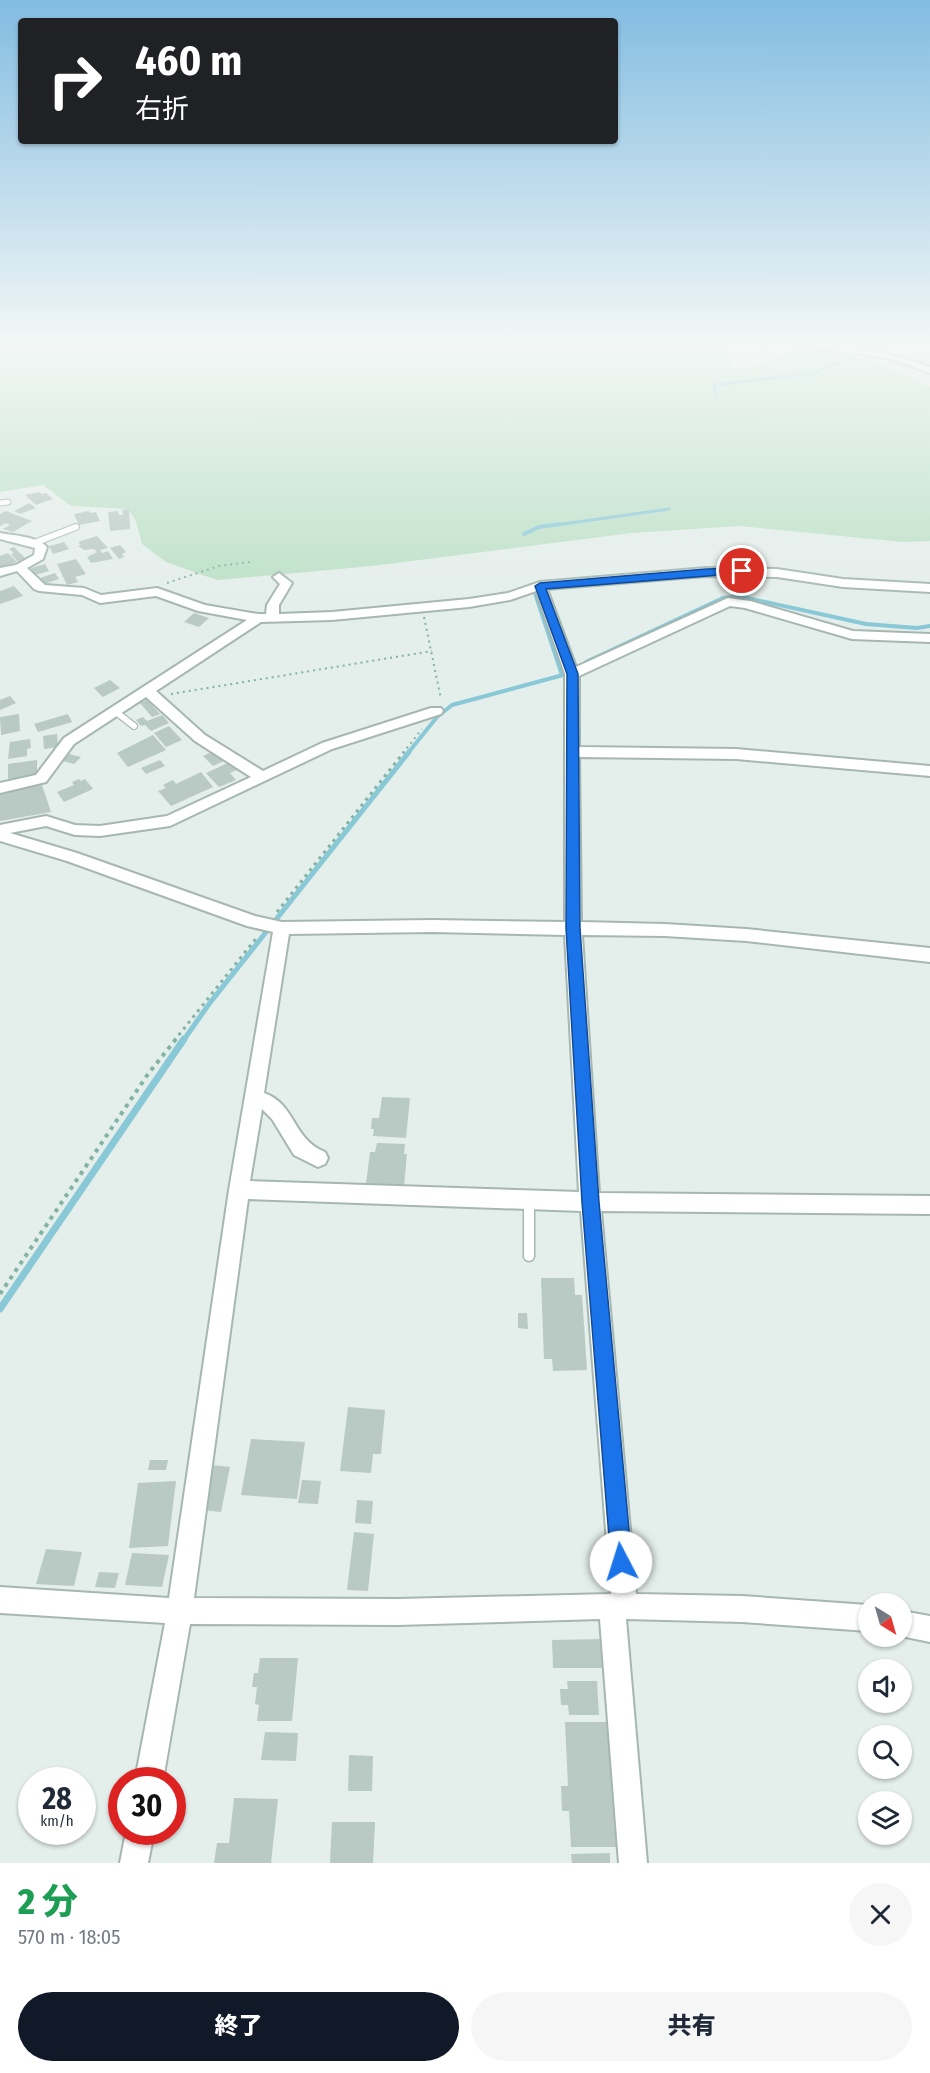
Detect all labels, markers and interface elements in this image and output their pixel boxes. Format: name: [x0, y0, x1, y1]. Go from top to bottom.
text: 460 m: [135, 36, 242, 86]
icon: right: [36, 42, 114, 120]
text: 右折: [135, 93, 189, 125]
pin: [716, 545, 767, 596]
icon: arrive: [725, 554, 758, 587]
position arrow: [589, 1530, 653, 1594]
north arrow: [858, 1593, 912, 1647]
map controls: [858, 1593, 912, 1845]
button: sound: [858, 1659, 912, 1713]
button: search: [858, 1725, 912, 1779]
speed limit sign: 30: [108, 1767, 186, 1845]
text: 28: [42, 1781, 72, 1817]
button: layers: [858, 1791, 912, 1845]
text: km/h: [40, 1812, 74, 1830]
text: 2 分: [18, 1880, 78, 1924]
button: close: [849, 1883, 912, 1946]
text: 570 m · 18:05: [18, 1925, 120, 1949]
button: 終了: [18, 1992, 459, 2061]
button: 共有: [471, 1992, 912, 2061]

